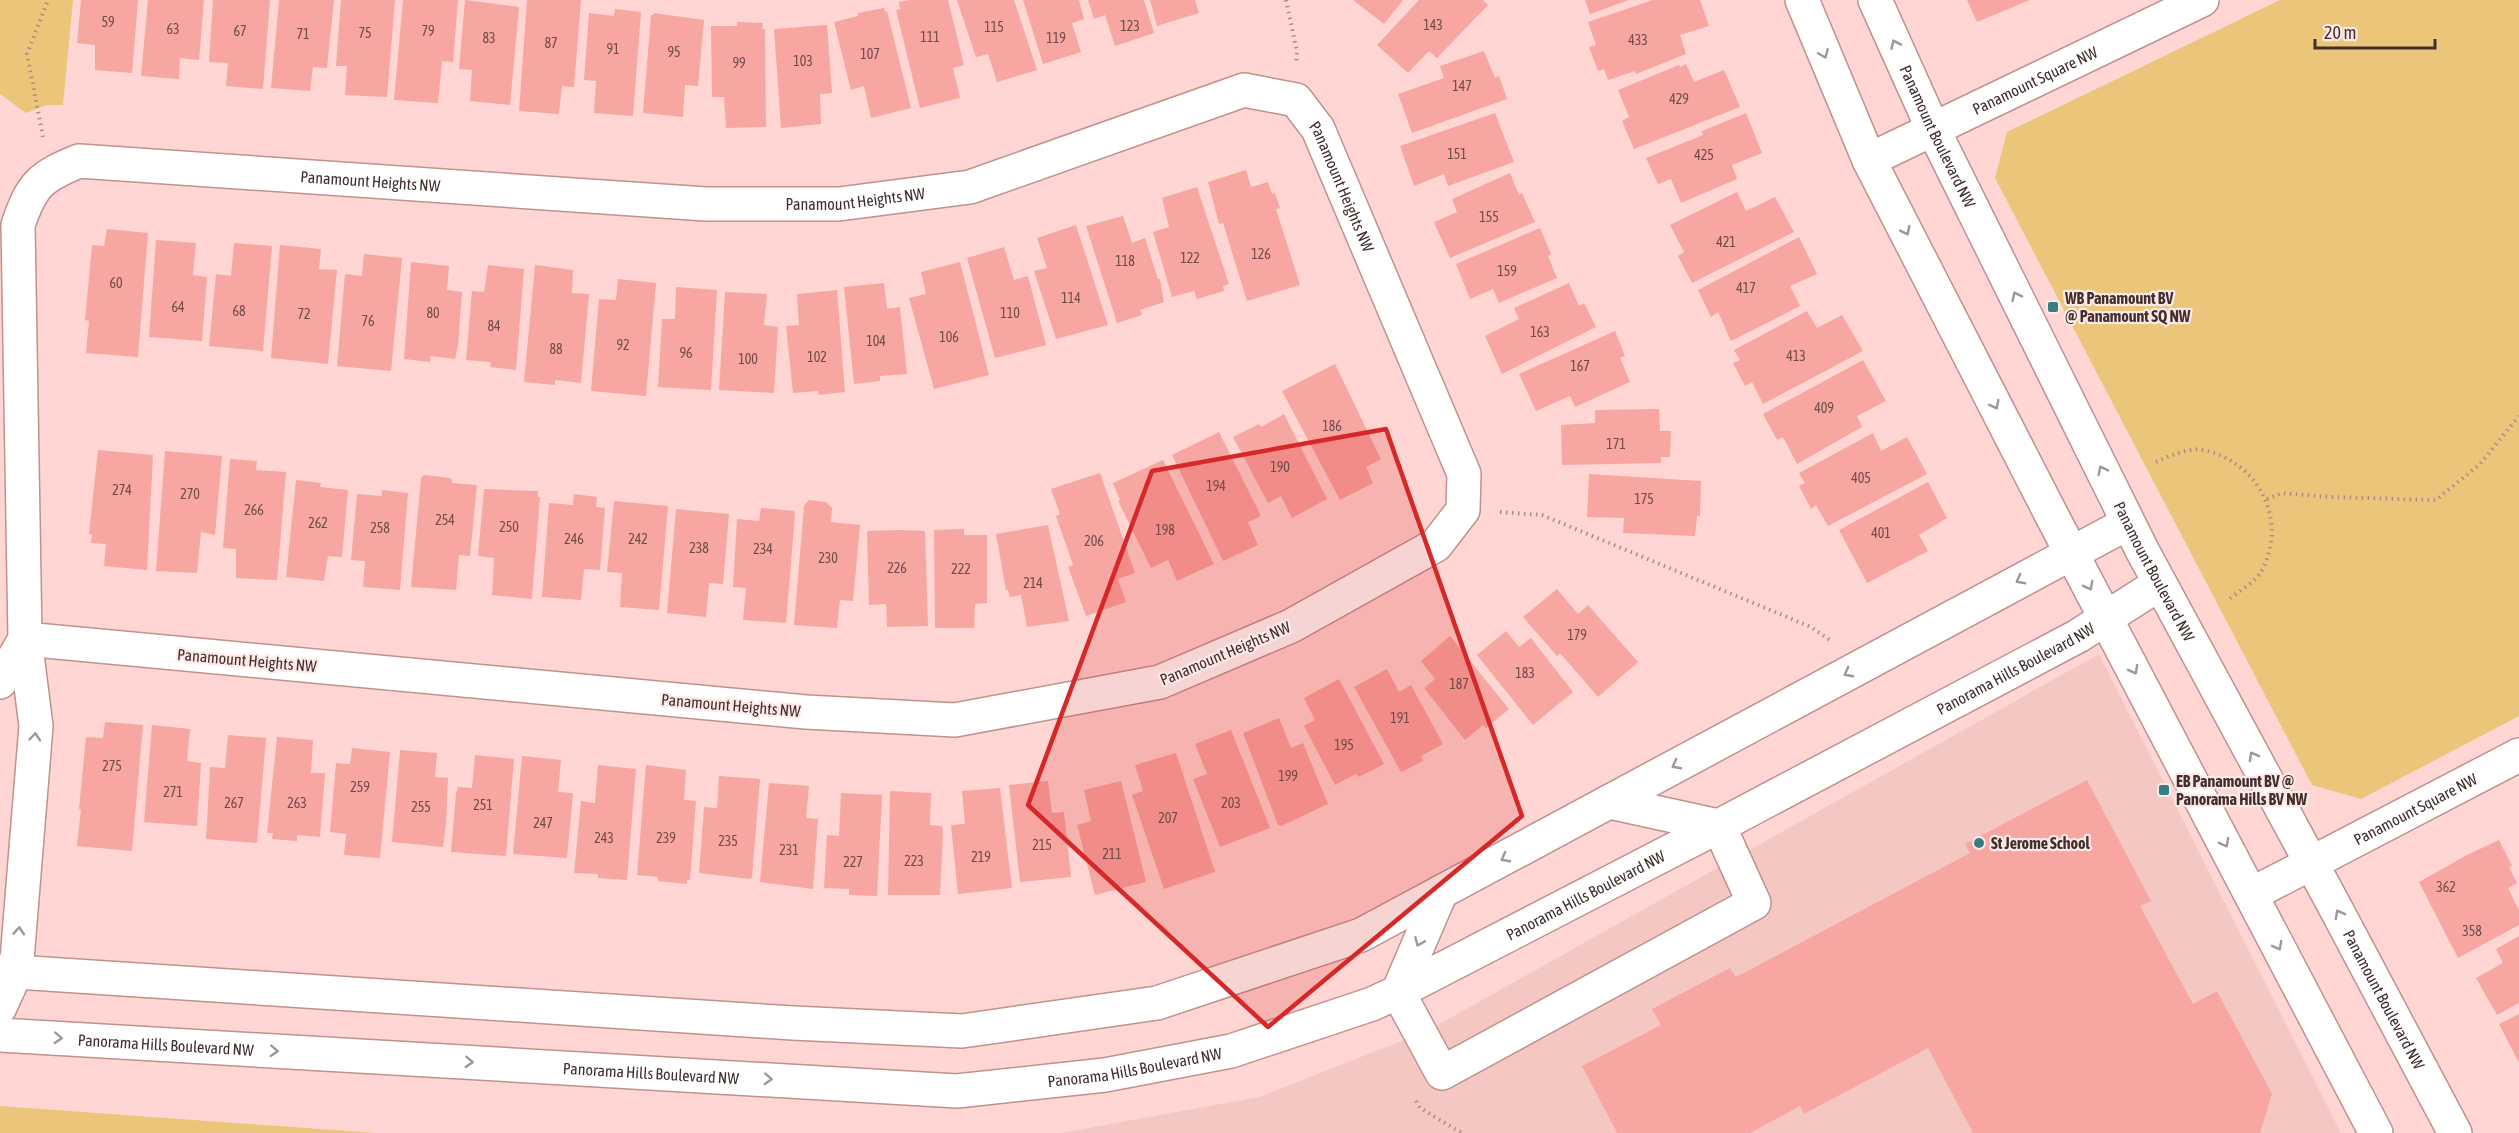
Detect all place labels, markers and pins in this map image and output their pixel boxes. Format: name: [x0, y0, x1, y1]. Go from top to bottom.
place label: WB Panamount BV @ Panamount SQ NW: [2064, 289, 2191, 325]
marker: WB Panamount BV @ Panamount SQ NW: [2046, 300, 2060, 314]
place label: EB Panamount BV @ Panorama Hills BV NW: [2176, 772, 2308, 808]
marker: EB Panamount BV @ Panorama Hills BV NW: [2157, 783, 2171, 797]
place label: St Jerome School: [1991, 834, 2091, 852]
marker: St Jerome School: [1972, 836, 1986, 850]

